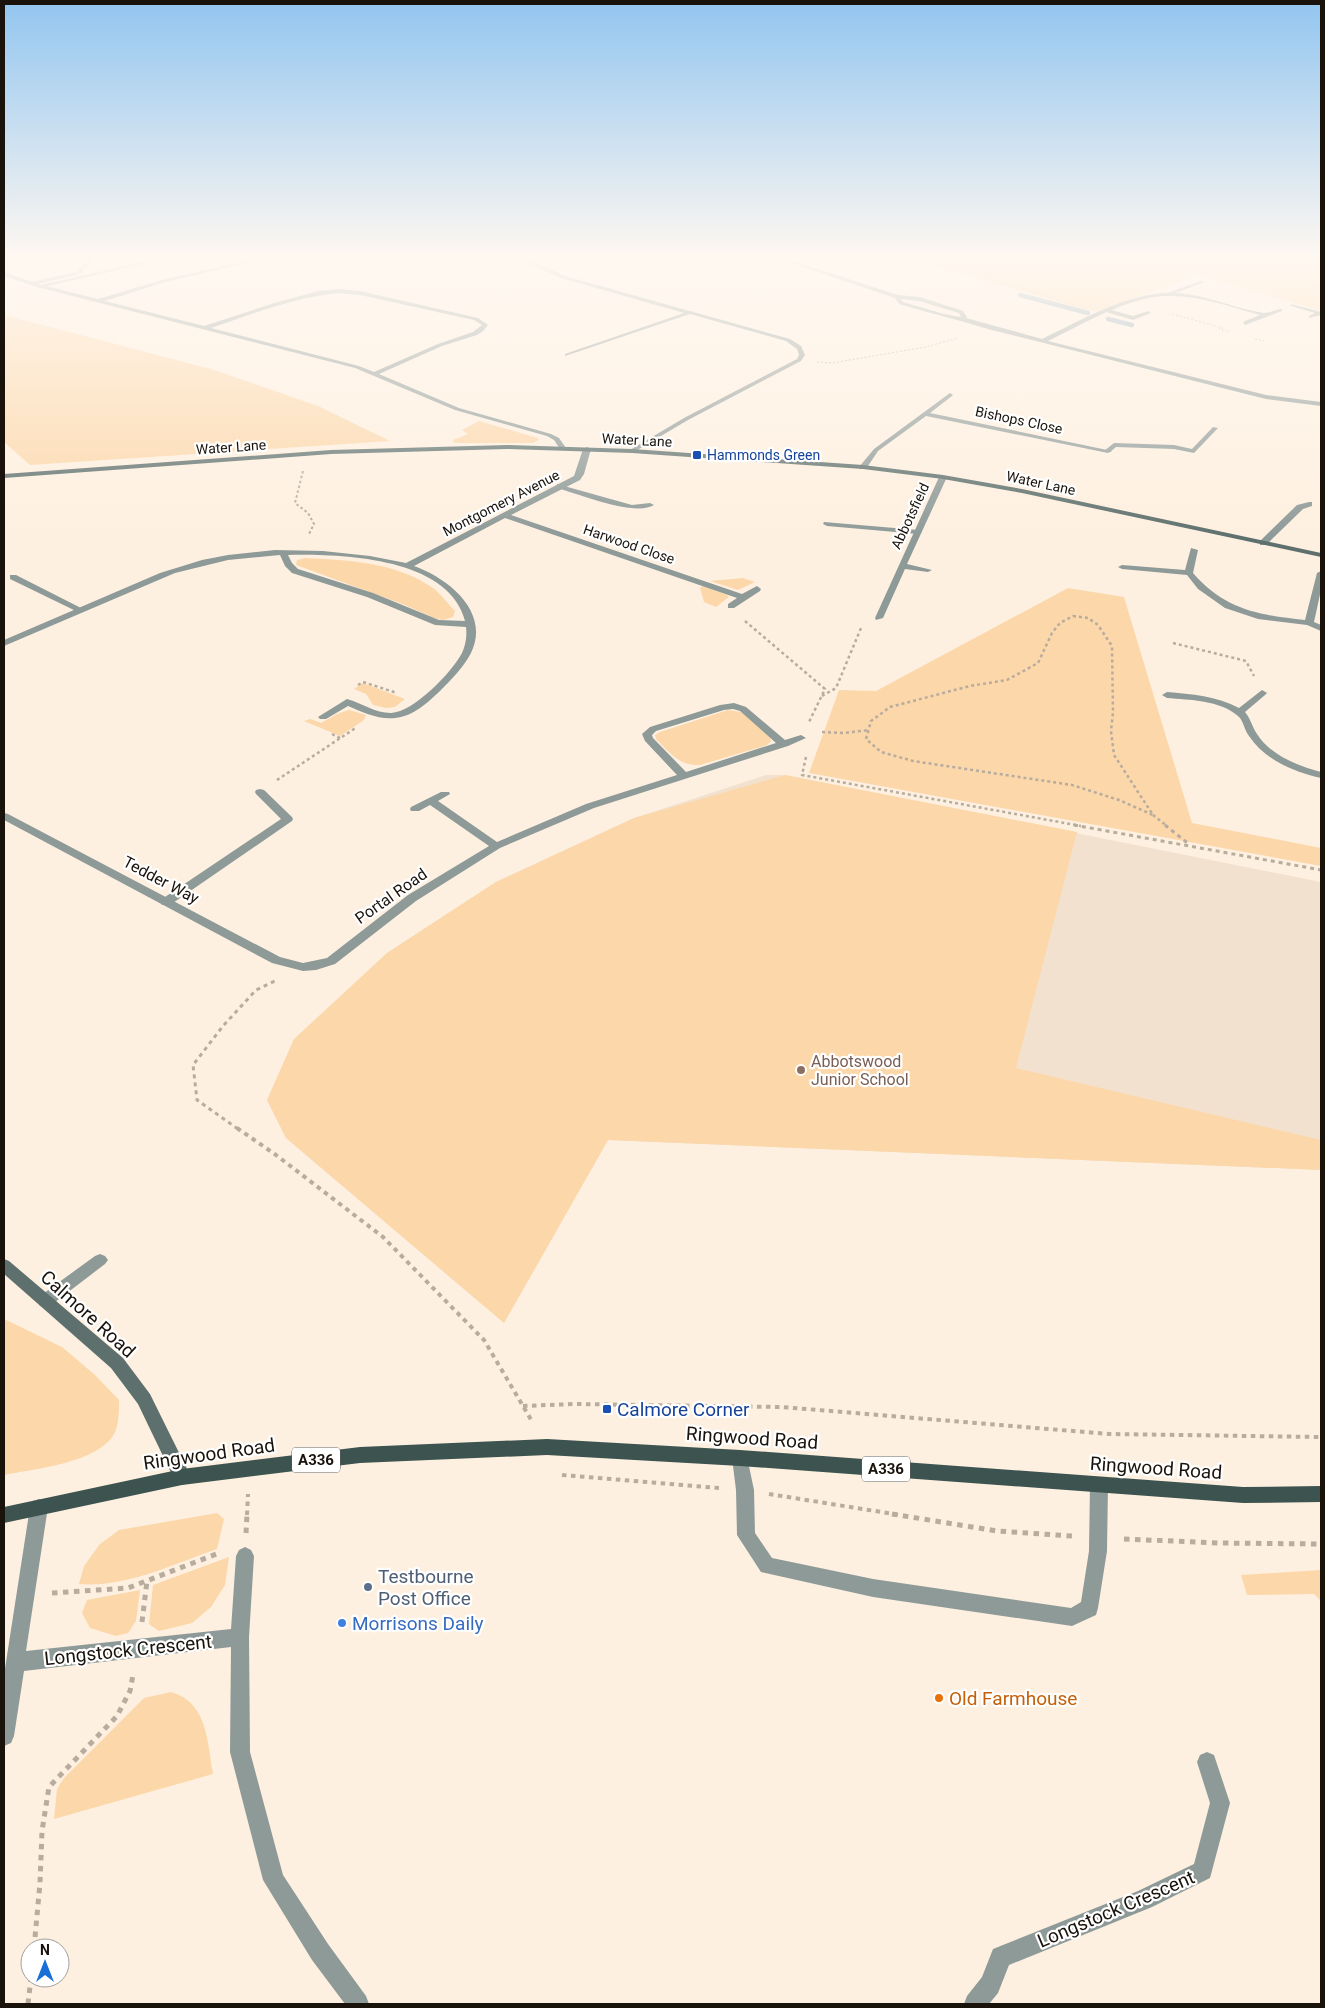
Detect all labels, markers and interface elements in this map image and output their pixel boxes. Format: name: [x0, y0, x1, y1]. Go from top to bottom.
street label: Bishops Close: [974, 403, 1064, 437]
street label: Water Lane: [601, 430, 673, 450]
street label: Water Lane: [195, 437, 267, 457]
place label: Hammonds Green: [707, 447, 820, 463]
marker: Hammonds Green: [691, 449, 703, 461]
street label: Montgomery Avenue: [440, 467, 562, 539]
street label: Water Lane: [1005, 468, 1077, 498]
street label: Abbotsfield: [888, 480, 932, 552]
street label: Harwood Close: [581, 521, 677, 567]
street label: Tedder Way: [120, 852, 203, 908]
street label: Portal Road: [351, 864, 431, 928]
place label: Abbotswood Junior School: [811, 1052, 909, 1089]
marker: Abbotswood Junior School: [795, 1064, 807, 1076]
street label: Calmore Road: [36, 1265, 140, 1363]
place label: Calmore Corner: [617, 1398, 750, 1421]
marker: Calmore Corner: [601, 1403, 613, 1415]
street label: Ringwood Road: [685, 1422, 819, 1454]
street label: Ringwood Road: [142, 1433, 276, 1475]
road number: A336: [292, 1448, 340, 1472]
street label: Ringwood Road: [1089, 1452, 1223, 1484]
road number: A336: [862, 1456, 910, 1482]
place label: Testbourne Post Office: [378, 1565, 474, 1610]
marker: Testbourne Post Office: [362, 1581, 374, 1593]
place label: Morrisons Daily: [352, 1612, 484, 1635]
marker: Morrisons Daily: [336, 1617, 348, 1629]
street label: Longstock Crescent: [43, 1630, 213, 1670]
place label: Old Farmhouse: [949, 1687, 1077, 1710]
marker: Old Farmhouse: [933, 1692, 945, 1704]
street label: Longstock Crescent: [1034, 1866, 1198, 1952]
north arrow: [20, 1938, 70, 1988]
text: N: [40, 1942, 50, 1958]

